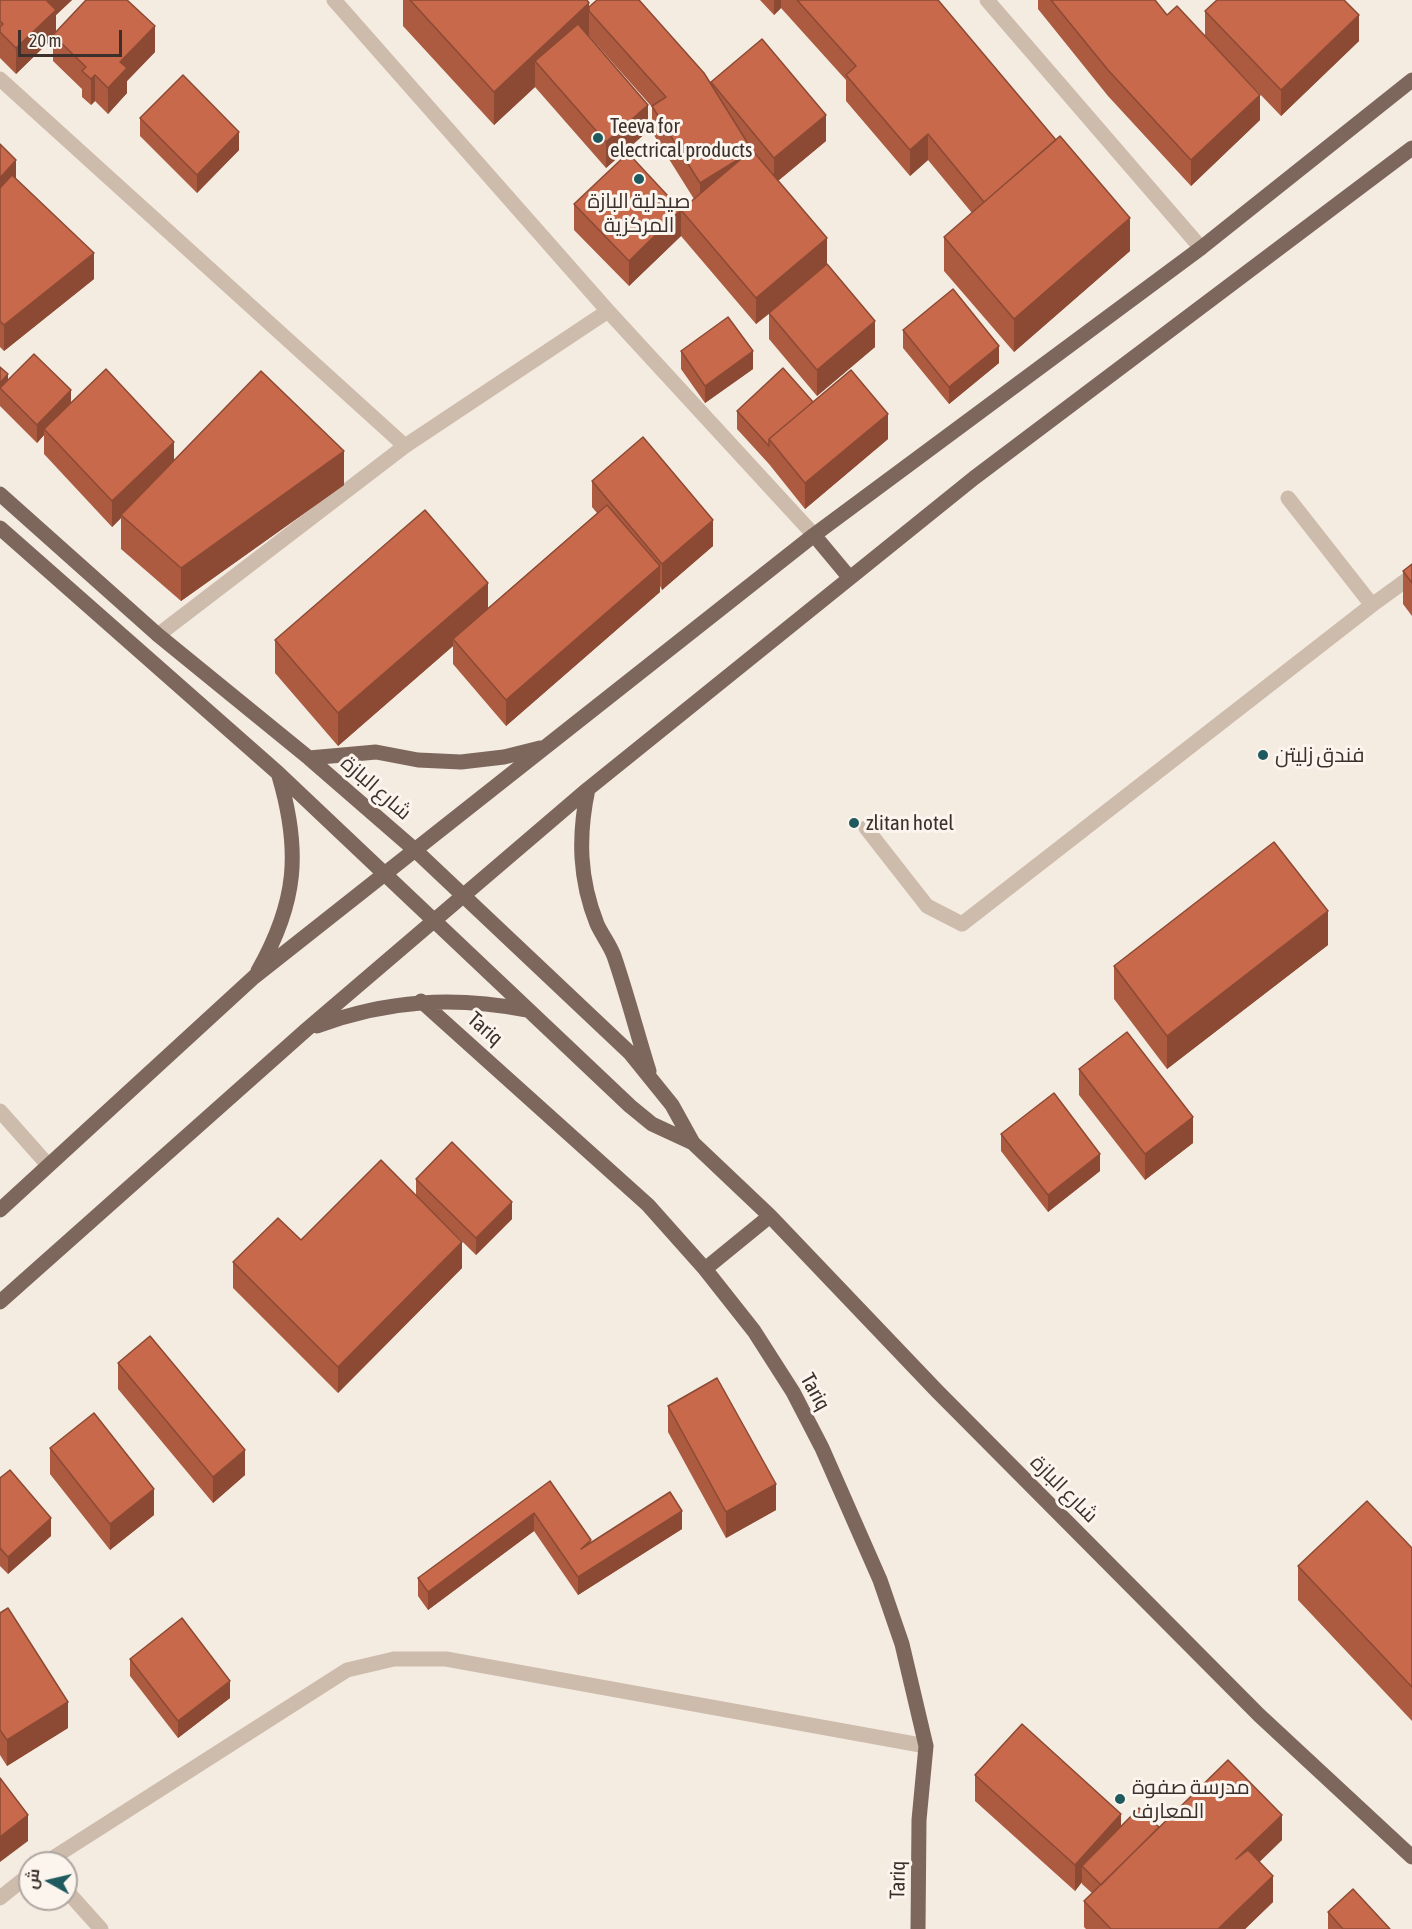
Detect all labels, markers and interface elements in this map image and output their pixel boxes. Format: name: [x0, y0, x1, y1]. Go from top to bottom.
scale bar: [21, 18, 124, 56]
text: 20 m: [29, 30, 61, 51]
place label: Teeva for electrical products: [610, 113, 752, 163]
marker: Teeva for electrical products: [591, 131, 605, 145]
marker: صيدلية البازة المركزية: [632, 172, 646, 186]
place label: صيدلية البازة المركزية: [587, 188, 691, 238]
place label: فندق زليتن: [1275, 742, 1364, 768]
marker: فندق زليتن: [1256, 748, 1270, 762]
street label: شارع البازة: [336, 751, 416, 825]
place label: zlitan hotel: [866, 810, 954, 836]
marker: zlitan hotel: [847, 816, 861, 830]
street label: Tariq: [462, 1007, 508, 1051]
street label: Tariq: [795, 1369, 835, 1415]
street label: شارع البازة: [1025, 1450, 1103, 1528]
place label: مدرسة صفوة المعارف: [1132, 1774, 1250, 1824]
marker: مدرسة صفوة المعارف: [1113, 1792, 1127, 1806]
north arrow: [18, 1851, 78, 1911]
street label: Tariq: [885, 1861, 911, 1899]
text: ش: [22, 1867, 42, 1890]

